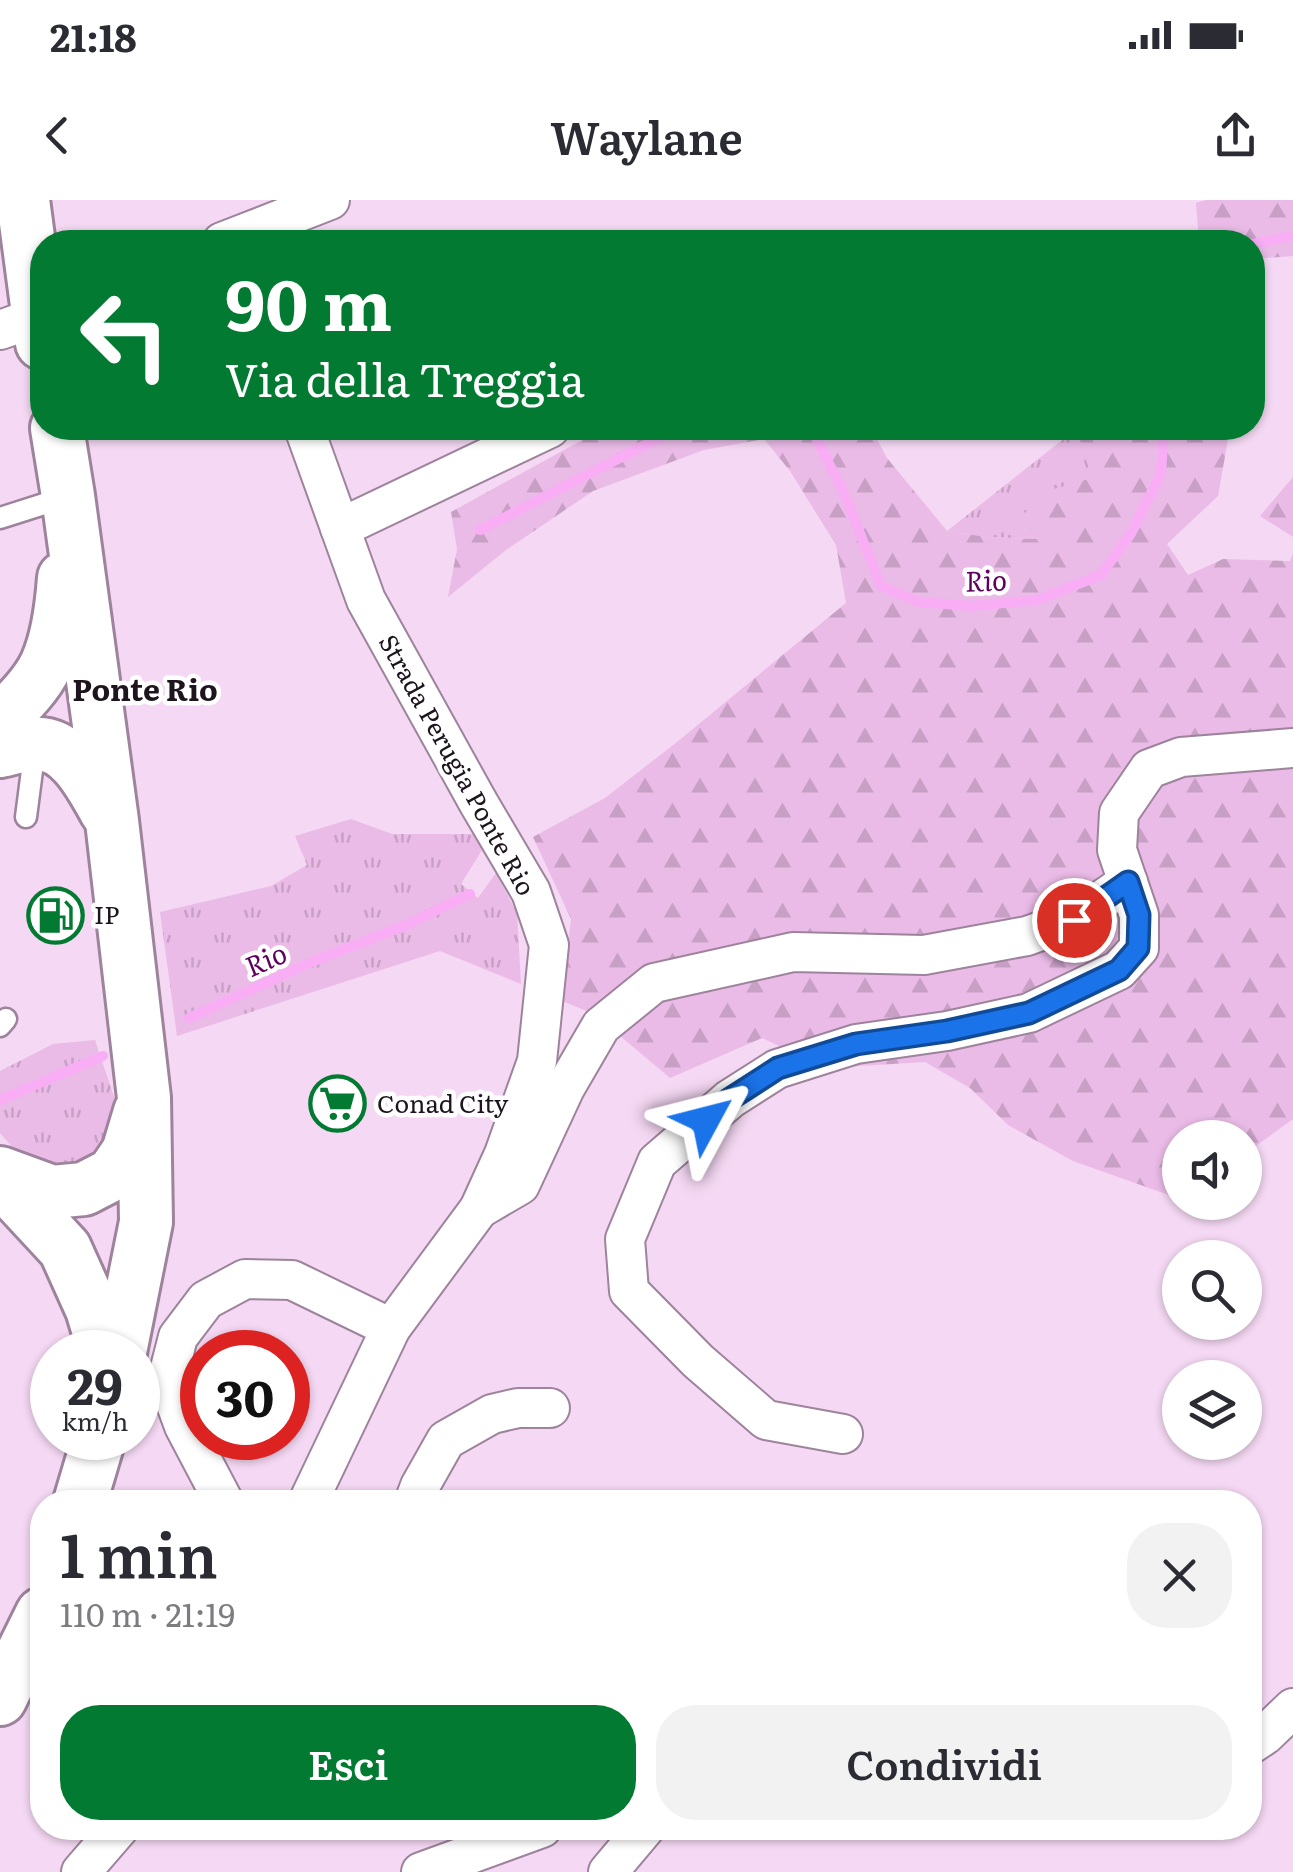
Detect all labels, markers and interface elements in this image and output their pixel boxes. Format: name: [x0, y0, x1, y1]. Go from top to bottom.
text: 21:18: [50, 7, 137, 64]
text: Waylane: [550, 102, 743, 169]
icon: back: [30, 108, 85, 163]
icon: share: [1208, 108, 1263, 163]
text: 90 m: [225, 249, 392, 353]
icon: left: [60, 270, 190, 400]
text: Via della Treggia: [225, 344, 585, 411]
water label: Rio: [964, 557, 1008, 601]
street label: Strada Perugia Ponte Rio: [371, 627, 546, 902]
district label: Ponte Rio: [72, 666, 218, 710]
pin: [1032, 878, 1117, 963]
fuel station icon: IP: [25, 885, 85, 945]
icon: arrive: [1047, 893, 1102, 948]
place label: IP: [94, 895, 119, 932]
water label: Rio: [237, 930, 293, 986]
position arrow: [654, 1068, 758, 1172]
supermarket icon: Conad City: [308, 1074, 368, 1134]
place label: Conad City: [377, 1084, 509, 1121]
map controls: [1162, 1120, 1262, 1460]
button: sound: [1162, 1120, 1262, 1220]
button: search: [1162, 1240, 1262, 1340]
speed limit sign: 30: [180, 1330, 310, 1460]
text: 29: [67, 1346, 123, 1420]
button: layers: [1162, 1360, 1262, 1460]
text: km/h: [62, 1402, 128, 1439]
text: 1 min: [60, 1507, 218, 1596]
button: close: [1127, 1523, 1232, 1628]
text: 110 m · 21:19: [60, 1589, 235, 1637]
button: Esci: [60, 1705, 636, 1820]
button: Condividi: [656, 1705, 1232, 1820]

